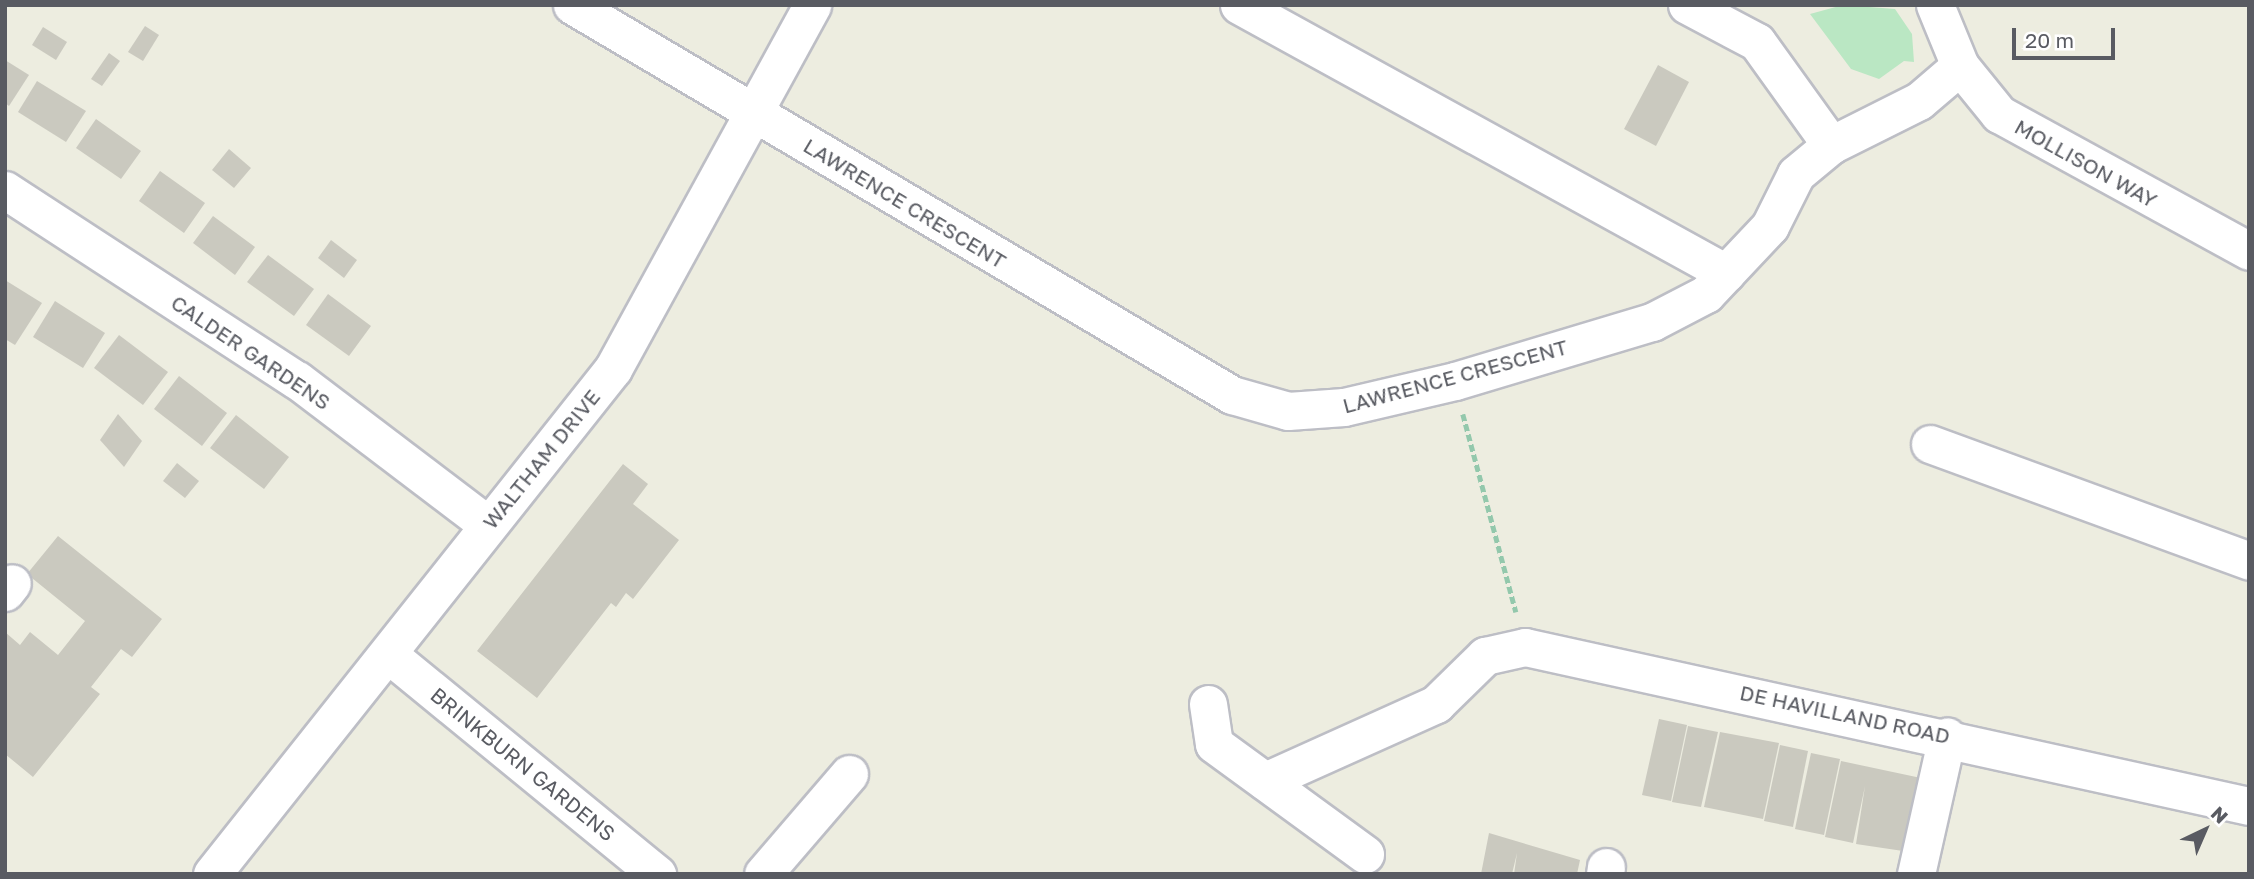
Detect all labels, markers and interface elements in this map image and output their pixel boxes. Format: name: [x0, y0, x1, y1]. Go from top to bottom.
scale bar: [2016, 14, 2119, 58]
text: 20 m: [2025, 27, 2074, 53]
street label: MOLLISON WAY: [2011, 114, 2161, 212]
street label: LAWRENCE CRESCENT: [799, 132, 1011, 274]
street label: CALDER GARDENS: [167, 289, 335, 415]
street label: LAWRENCE CRESCENT: [1340, 334, 1570, 418]
street label: WALTHAM DRIVE: [477, 384, 605, 534]
street label: DE HAVILLAND ROAD: [1738, 679, 1952, 749]
street label: BRINKBURN GARDENS: [426, 682, 620, 846]
north arrow: [2170, 795, 2240, 865]
text: N: [2207, 801, 2233, 828]

